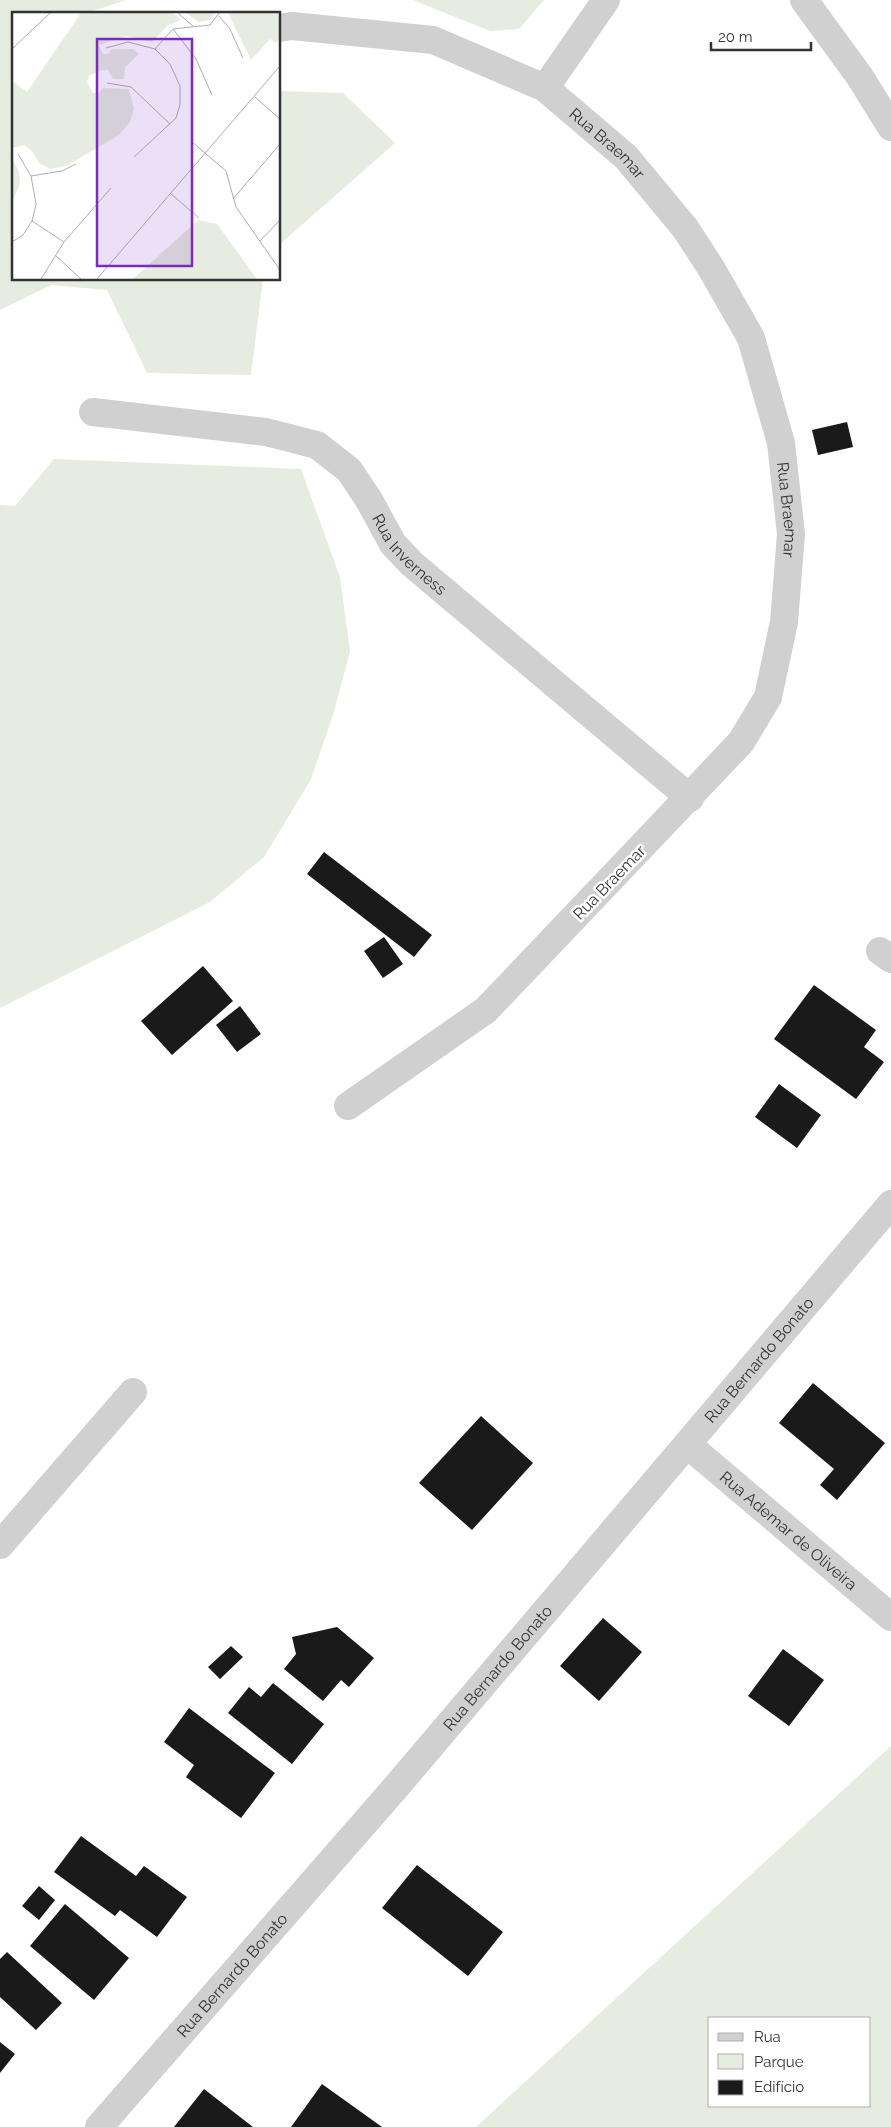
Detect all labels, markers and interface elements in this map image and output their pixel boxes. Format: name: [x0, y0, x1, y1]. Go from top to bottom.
inset map: [12, 12, 280, 280]
scale bar: [711, 20, 811, 52]
text: 20 m: [718, 28, 753, 46]
street label: Rua Braemar: [565, 104, 649, 183]
street label: Rua Braemar: [773, 461, 800, 559]
street label: Rua Inverness: [368, 511, 451, 599]
street label: Rua Braemar: [569, 841, 650, 923]
street label: Rua Bernardo Bonato: [701, 1294, 818, 1427]
street label: Rua Ademar de Oliveira: [716, 1467, 861, 1594]
street label: Rua Bernardo Bonato: [439, 1601, 556, 1734]
street label: Rua Bernardo Bonato: [173, 1909, 292, 2041]
legend: [708, 2017, 871, 2107]
text: Rua: [754, 2028, 781, 2046]
text: Parque: [754, 2053, 804, 2071]
text: Edifício: [754, 2078, 804, 2096]

